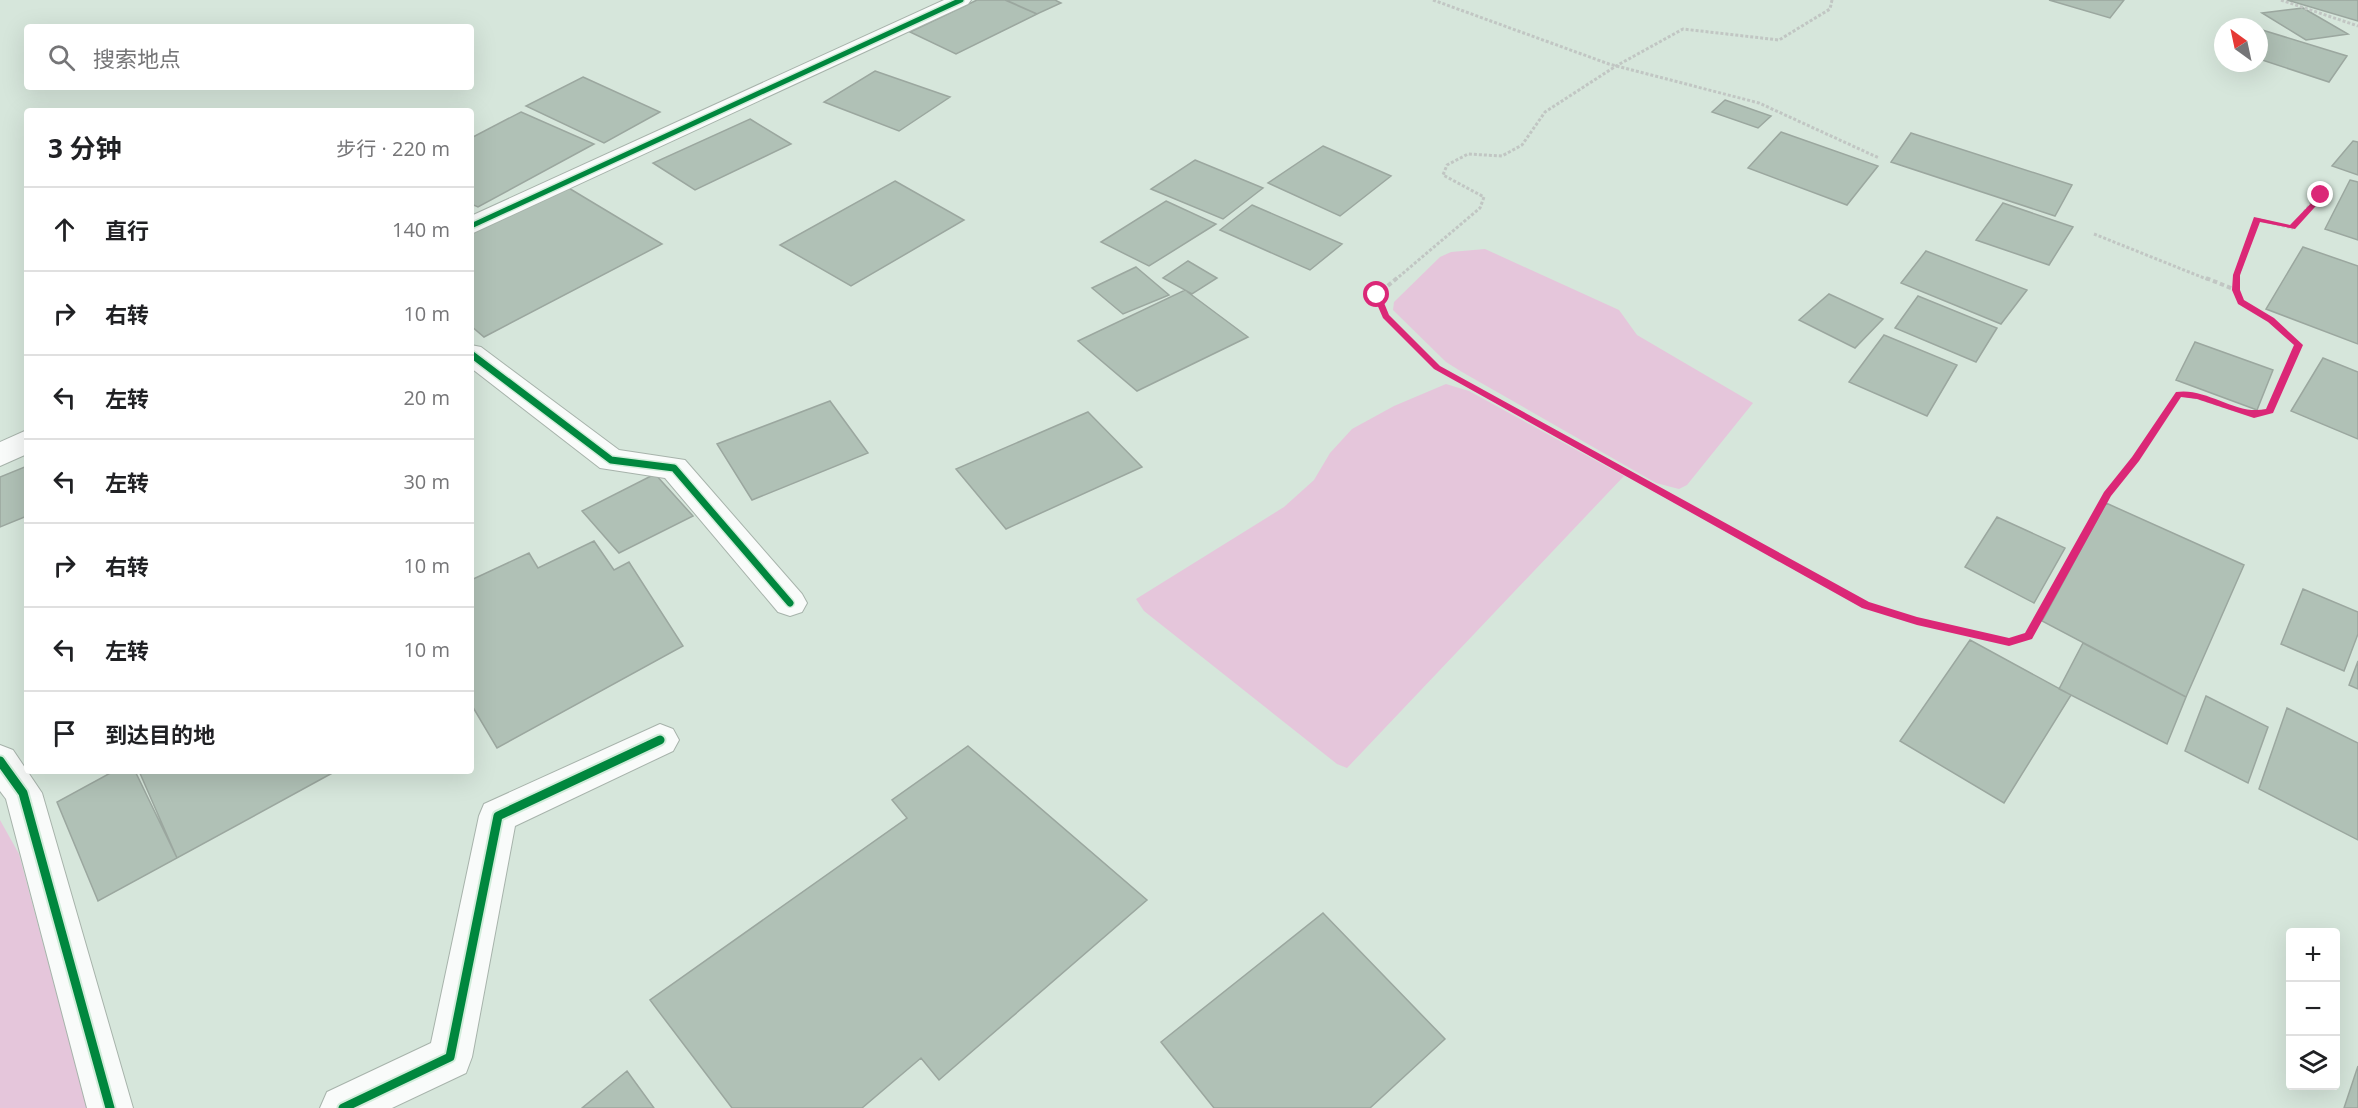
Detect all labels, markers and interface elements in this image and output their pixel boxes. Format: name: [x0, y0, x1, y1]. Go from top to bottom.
north arrow: [2214, 18, 2268, 72]
search box: [24, 24, 474, 90]
icon: search: [45, 41, 78, 74]
text: 搜索地点: [93, 43, 181, 73]
text: 3 分钟: [48, 130, 122, 166]
text: 步行 · 220 m: [336, 135, 450, 162]
route end: [2307, 181, 2333, 207]
icon: ahead: [48, 213, 81, 246]
text: 直行: [105, 215, 149, 245]
text: 140 m: [392, 216, 450, 243]
route start: [1363, 281, 1389, 307]
icon: right: [48, 297, 81, 330]
text: 右转: [105, 299, 149, 329]
text: 10 m: [403, 300, 450, 327]
icon: left: [48, 381, 81, 414]
text: 左转: [105, 383, 149, 413]
text: 20 m: [403, 384, 450, 411]
icon: left: [48, 465, 81, 498]
text: 左转: [105, 467, 149, 497]
text: 30 m: [403, 468, 450, 495]
icon: right: [48, 549, 81, 582]
text: 右转: [105, 551, 149, 581]
text: 10 m: [403, 552, 450, 579]
icon: left: [48, 633, 81, 666]
text: 左转: [105, 635, 149, 665]
text: 10 m: [403, 636, 450, 663]
icon: arrive: [48, 717, 81, 750]
text: 到达目的地: [105, 719, 215, 749]
map controls: [2286, 928, 2340, 1090]
button: +: [2286, 928, 2340, 982]
button: −: [2286, 982, 2340, 1036]
button: layers: [2286, 1036, 2340, 1090]

